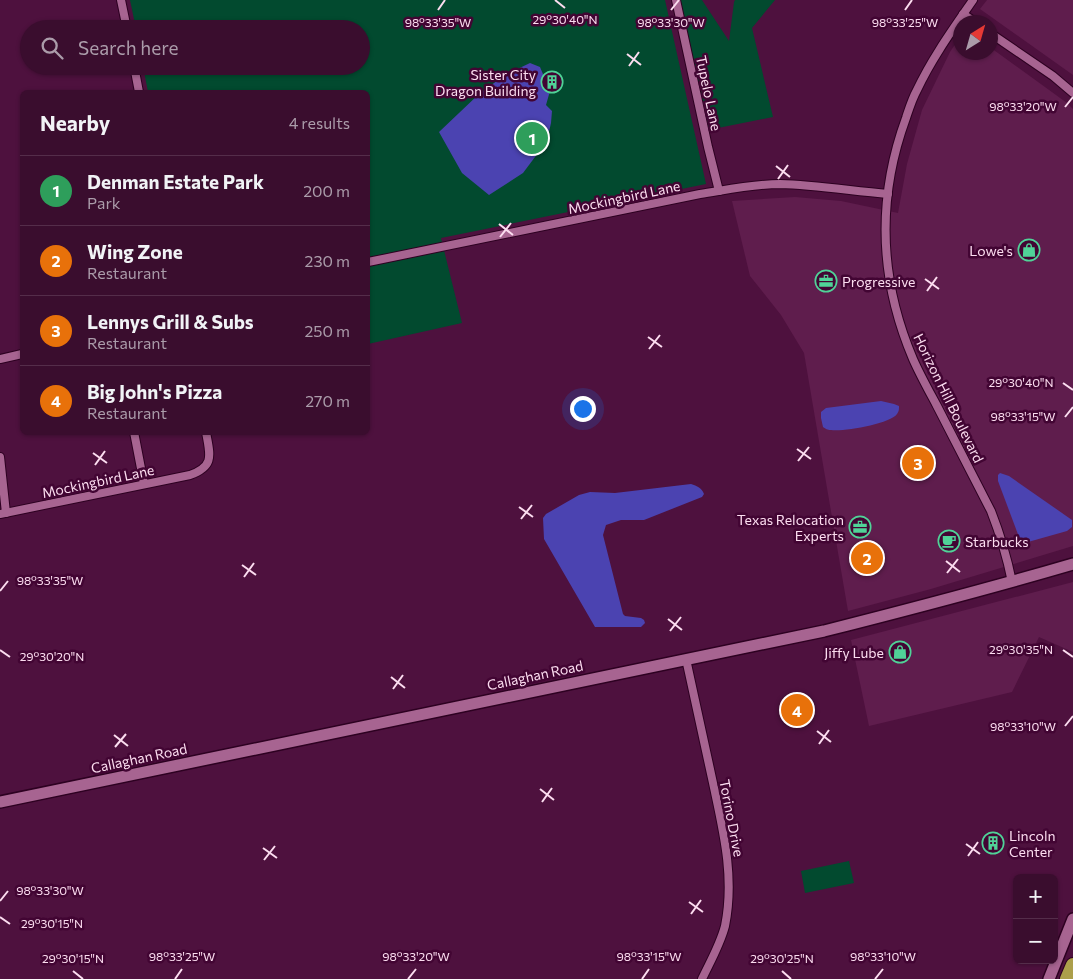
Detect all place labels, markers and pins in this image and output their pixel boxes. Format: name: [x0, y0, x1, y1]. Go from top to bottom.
place label: Sister City Dragon Building: [435, 66, 536, 99]
building icon: Sister City Dragon Building: [540, 70, 564, 94]
pin: 1: [516, 119, 548, 157]
shop icon: Lowe's: [1017, 238, 1041, 262]
place label: Lowe's: [969, 242, 1013, 259]
office icon: Progressive: [814, 269, 838, 293]
place label: Progressive: [842, 273, 915, 290]
pin: 3: [902, 444, 934, 482]
place label: Texas Relocation Experts: [737, 511, 844, 544]
office icon: Texas Relocation Experts: [848, 515, 872, 539]
cafe icon: Starbucks: [937, 529, 961, 553]
place label: Starbucks: [965, 533, 1029, 550]
pin: 2: [851, 539, 883, 577]
shop icon: Jiffy Lube: [888, 640, 912, 664]
place label: Jiffy Lube: [824, 644, 884, 661]
pin: 4: [781, 691, 813, 729]
place label: Lincoln Center: [1009, 827, 1056, 860]
building icon: Lincoln Center: [981, 831, 1005, 855]

